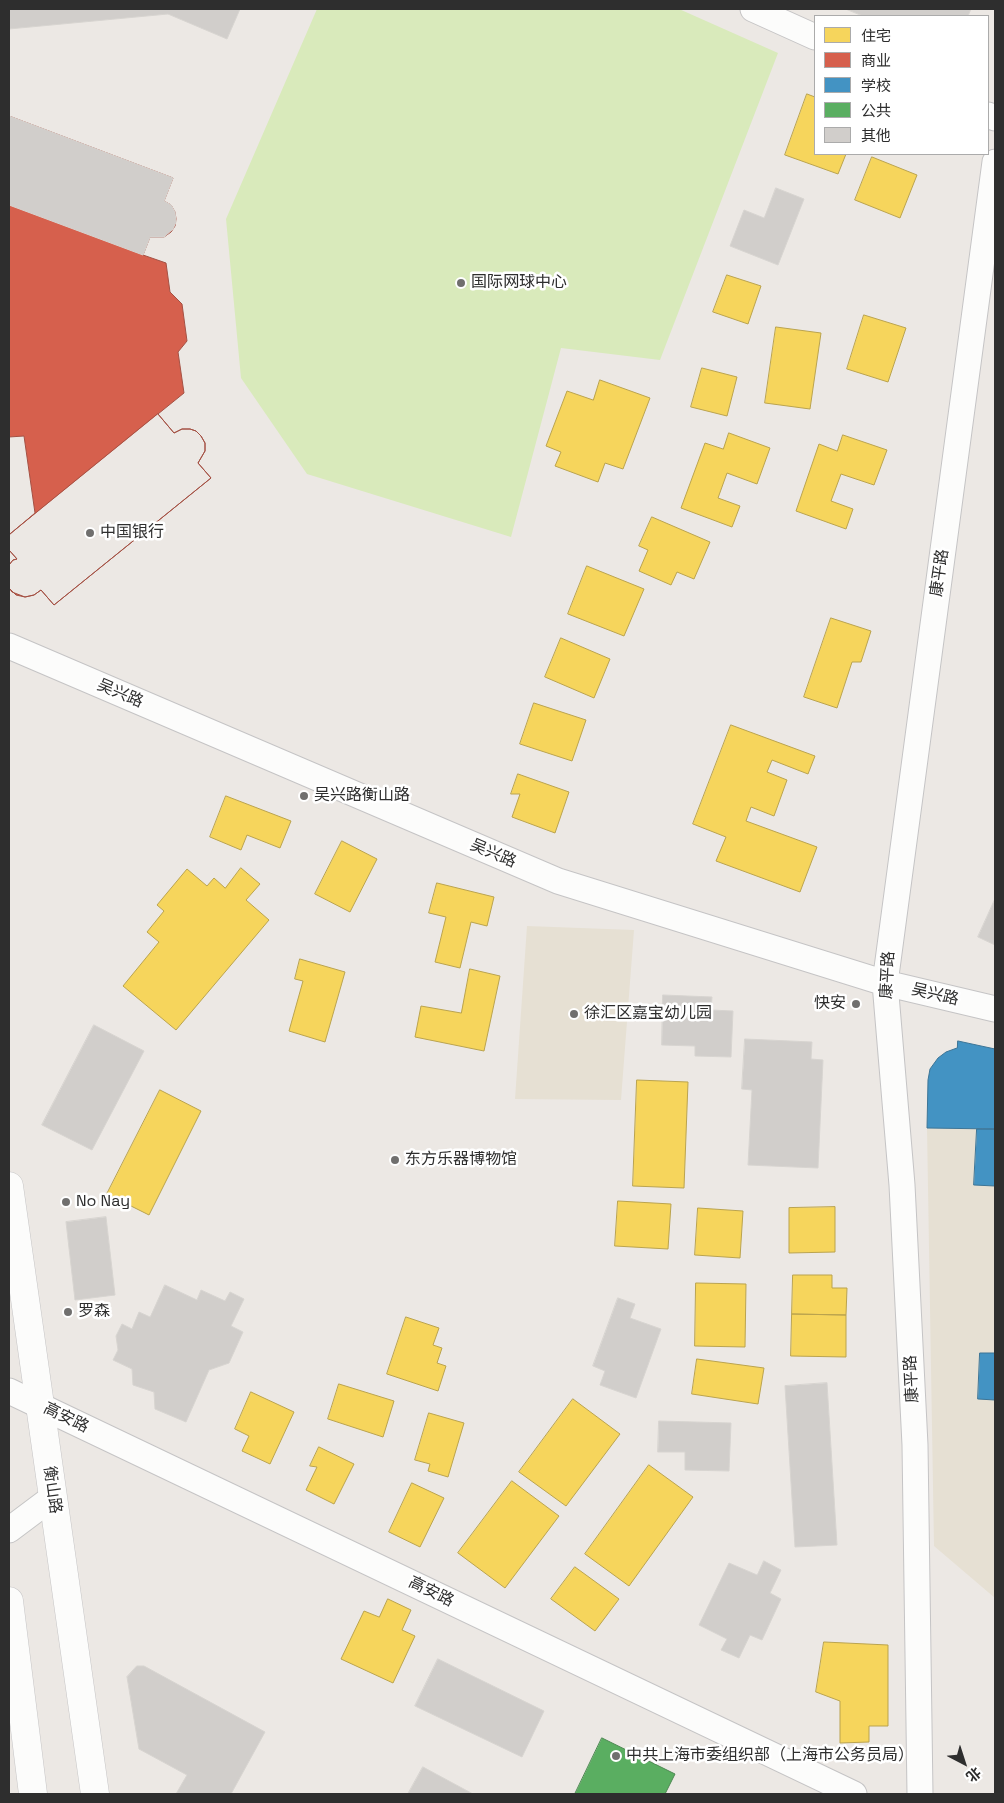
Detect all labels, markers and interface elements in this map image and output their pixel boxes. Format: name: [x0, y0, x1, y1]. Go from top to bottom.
legend: [814, 15, 989, 155]
text: 住宅: [861, 26, 891, 45]
text: 商业: [861, 51, 891, 70]
text: 学校: [861, 76, 891, 95]
text: 公共: [861, 101, 891, 120]
text: 其他: [861, 126, 891, 145]
place label: 国际网球中心: [471, 273, 567, 293]
marker: 国际网球中心: [455, 277, 467, 289]
place label: 中国银行: [100, 523, 164, 543]
marker: 中国银行: [84, 527, 96, 539]
street label: 康平路: [927, 548, 953, 598]
street label: 吴兴路: [94, 676, 146, 712]
place label: 吴兴路衡山路: [314, 786, 410, 806]
marker: 吴兴路衡山路: [298, 790, 310, 802]
street label: 吴兴路: [467, 836, 519, 872]
street label: 康平路: [877, 951, 899, 999]
street label: 吴兴路: [909, 980, 961, 1010]
place label: 快安: [814, 994, 846, 1014]
marker: 快安: [850, 998, 862, 1010]
place label: 徐汇区嘉宝幼儿园: [584, 1004, 712, 1024]
marker: 徐汇区嘉宝幼儿园: [568, 1008, 580, 1020]
place label: 东方乐器博物馆: [405, 1150, 517, 1170]
marker: 东方乐器博物馆: [389, 1154, 401, 1166]
place label: No Nay: [76, 1192, 130, 1212]
marker: No Nay: [60, 1196, 72, 1208]
place label: 罗森: [78, 1302, 110, 1322]
marker: 罗森: [62, 1306, 74, 1318]
street label: 康平路: [901, 1355, 923, 1403]
street label: 高安路: [40, 1399, 92, 1437]
street label: 衡山路: [39, 1465, 65, 1515]
street label: 高安路: [405, 1573, 457, 1611]
north arrow: [939, 1738, 989, 1788]
place label: 中共上海市委组织部（上海市公务员局）: [626, 1746, 914, 1766]
marker: 中共上海市委组织部（上海市公务员局）: [610, 1750, 622, 1762]
text: 北: [962, 1763, 985, 1786]

